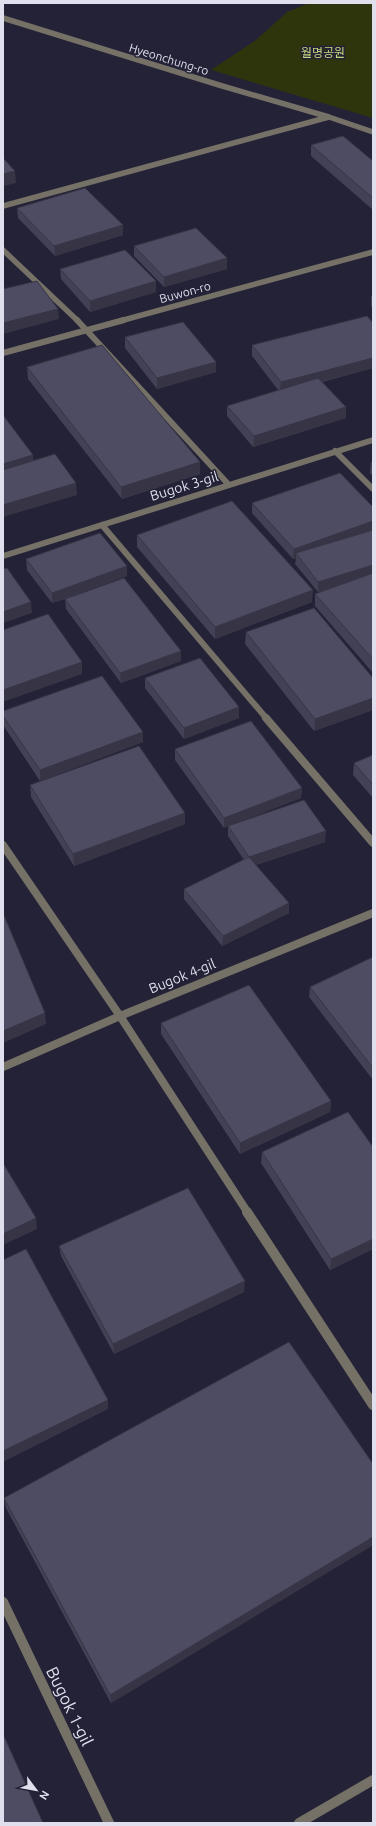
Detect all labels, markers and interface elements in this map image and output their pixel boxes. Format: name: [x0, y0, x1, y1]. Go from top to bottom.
street label: Hyeonchung-ro: [128, 41, 210, 77]
park label: 월명공원: [301, 46, 345, 59]
street label: Buwon-ro: [158, 279, 212, 305]
street label: Bugok 3-gil: [148, 468, 220, 504]
street label: Bugok 4-gil: [146, 955, 218, 997]
street label: Bugok 1-gil: [43, 1663, 97, 1749]
north arrow: [16, 1770, 56, 1810]
text: N: [37, 1789, 52, 1802]

